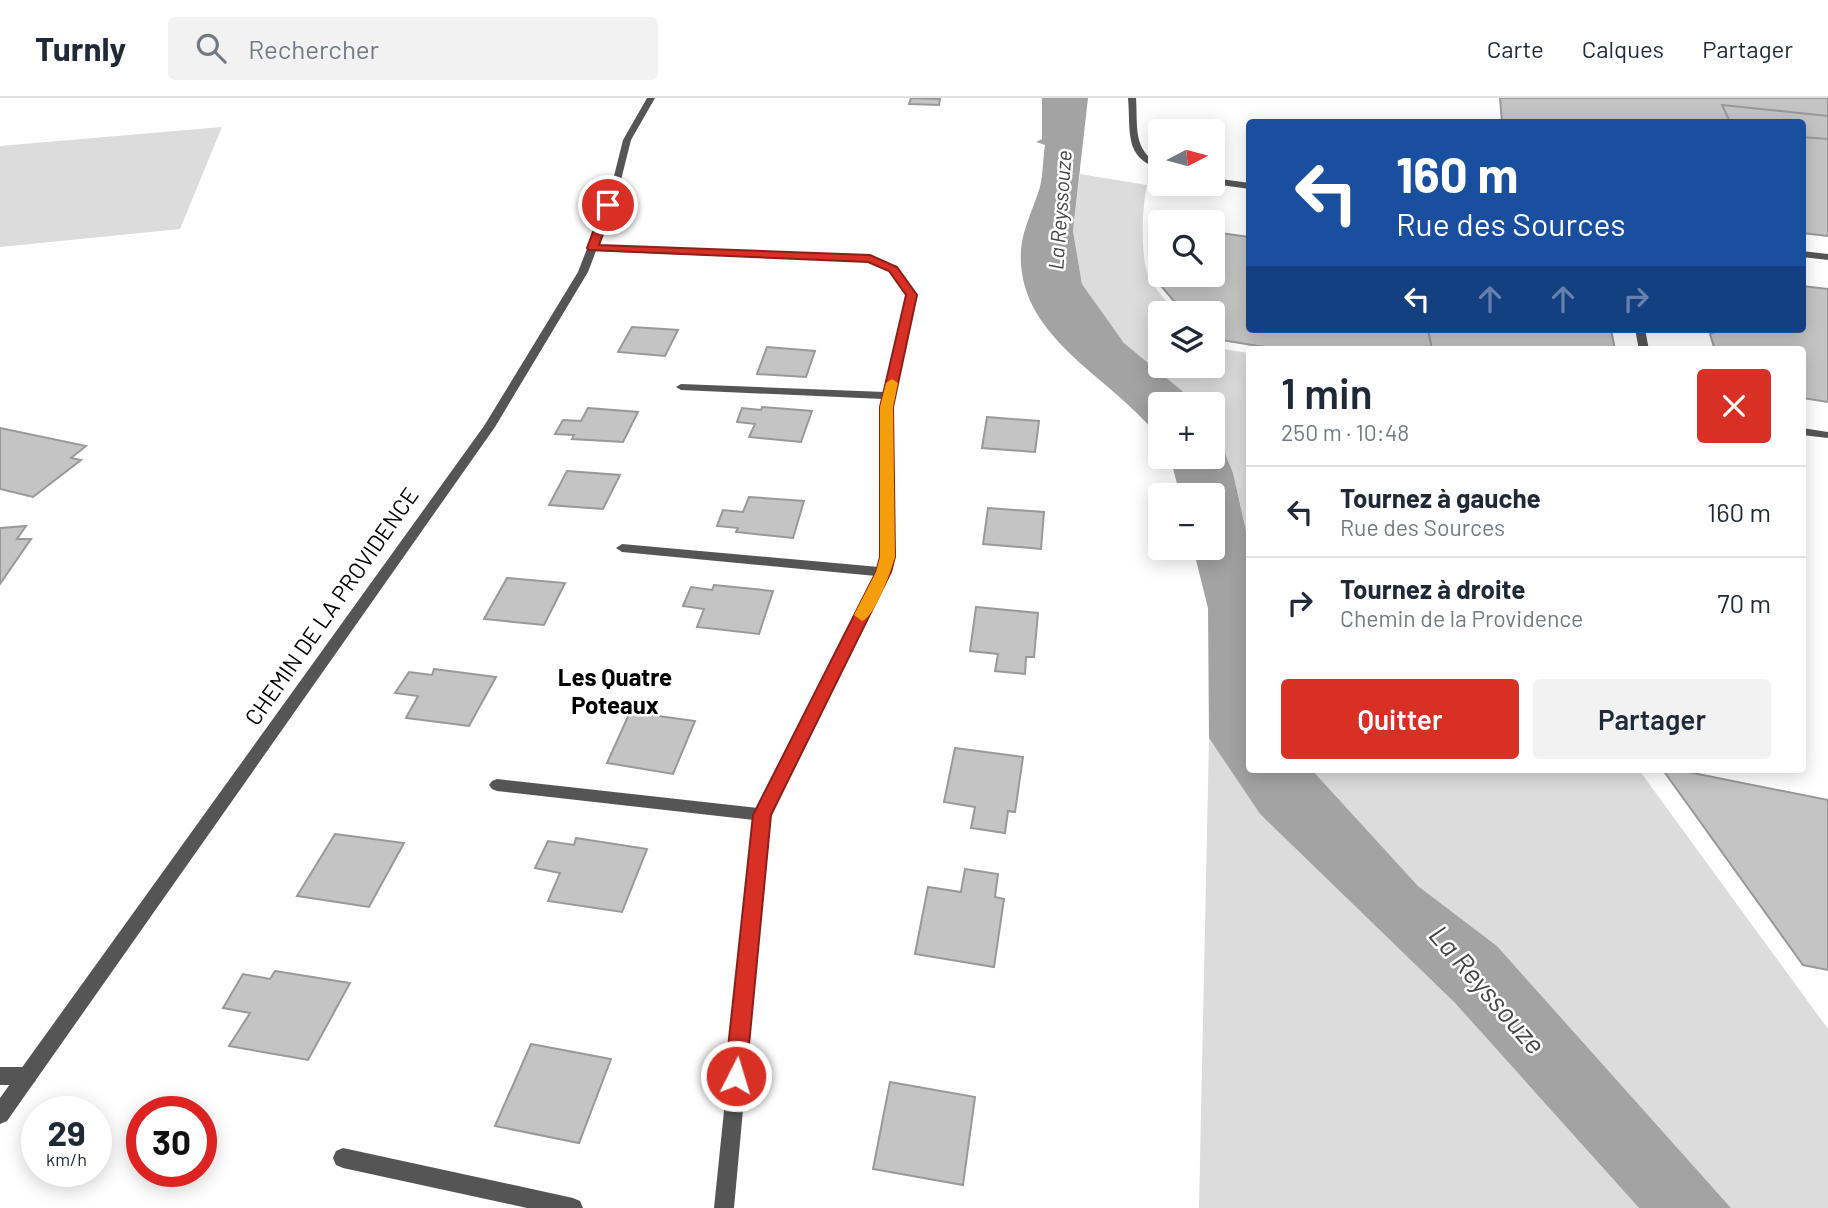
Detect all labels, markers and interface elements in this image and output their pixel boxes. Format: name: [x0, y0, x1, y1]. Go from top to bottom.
search box: [168, 17, 658, 80]
text: Turnly: [35, 28, 126, 68]
icon: search: [192, 29, 230, 67]
text: Rechercher: [248, 33, 379, 64]
text: Carte: [1487, 34, 1544, 63]
text: Calques: [1582, 34, 1664, 63]
text: Partager: [1702, 34, 1793, 63]
north arrow: [1148, 119, 1225, 196]
map controls: [1148, 119, 1225, 560]
text: 160 m: [1396, 144, 1518, 203]
icon: left: [1281, 147, 1372, 238]
water label: La Reyssouze: [1042, 149, 1076, 271]
pin: [578, 175, 638, 235]
icon: arrive: [589, 186, 627, 224]
text: Rue des Sources: [1396, 204, 1626, 242]
button: search: [1148, 210, 1225, 287]
icon: left: [1398, 280, 1436, 318]
icon: ahead: [1471, 280, 1509, 318]
icon: ahead: [1544, 280, 1582, 318]
icon: right: [1617, 280, 1655, 318]
button: layers: [1148, 301, 1225, 378]
text: 1 min: [1281, 367, 1373, 417]
button: close: [1697, 369, 1771, 443]
button: +: [1148, 392, 1225, 469]
text: 250 m · 10:48: [1281, 418, 1409, 446]
street label: CHEMIN DE LA PROVIDENCE: [238, 482, 424, 730]
text: Tournez à gauche: [1340, 482, 1541, 513]
button: −: [1148, 483, 1225, 560]
icon: left: [1281, 493, 1319, 531]
text: 160 m: [1707, 496, 1771, 527]
text: Rue des Sources: [1340, 513, 1505, 541]
text: Tournez à droite: [1340, 573, 1525, 604]
icon: right: [1281, 584, 1319, 622]
text: 70 m: [1717, 587, 1771, 618]
text: Chemin de la Providence: [1340, 604, 1583, 632]
district label: Les Quatre Poteaux: [558, 662, 672, 719]
button: Quitter: [1281, 679, 1519, 759]
button: Partager: [1533, 679, 1771, 759]
water label: La Reyssouze: [1423, 918, 1553, 1060]
position arrow: [699, 1039, 773, 1113]
speed limit sign: 30: [126, 1096, 217, 1187]
text: 29: [47, 1111, 86, 1153]
text: km/h: [46, 1148, 87, 1170]

